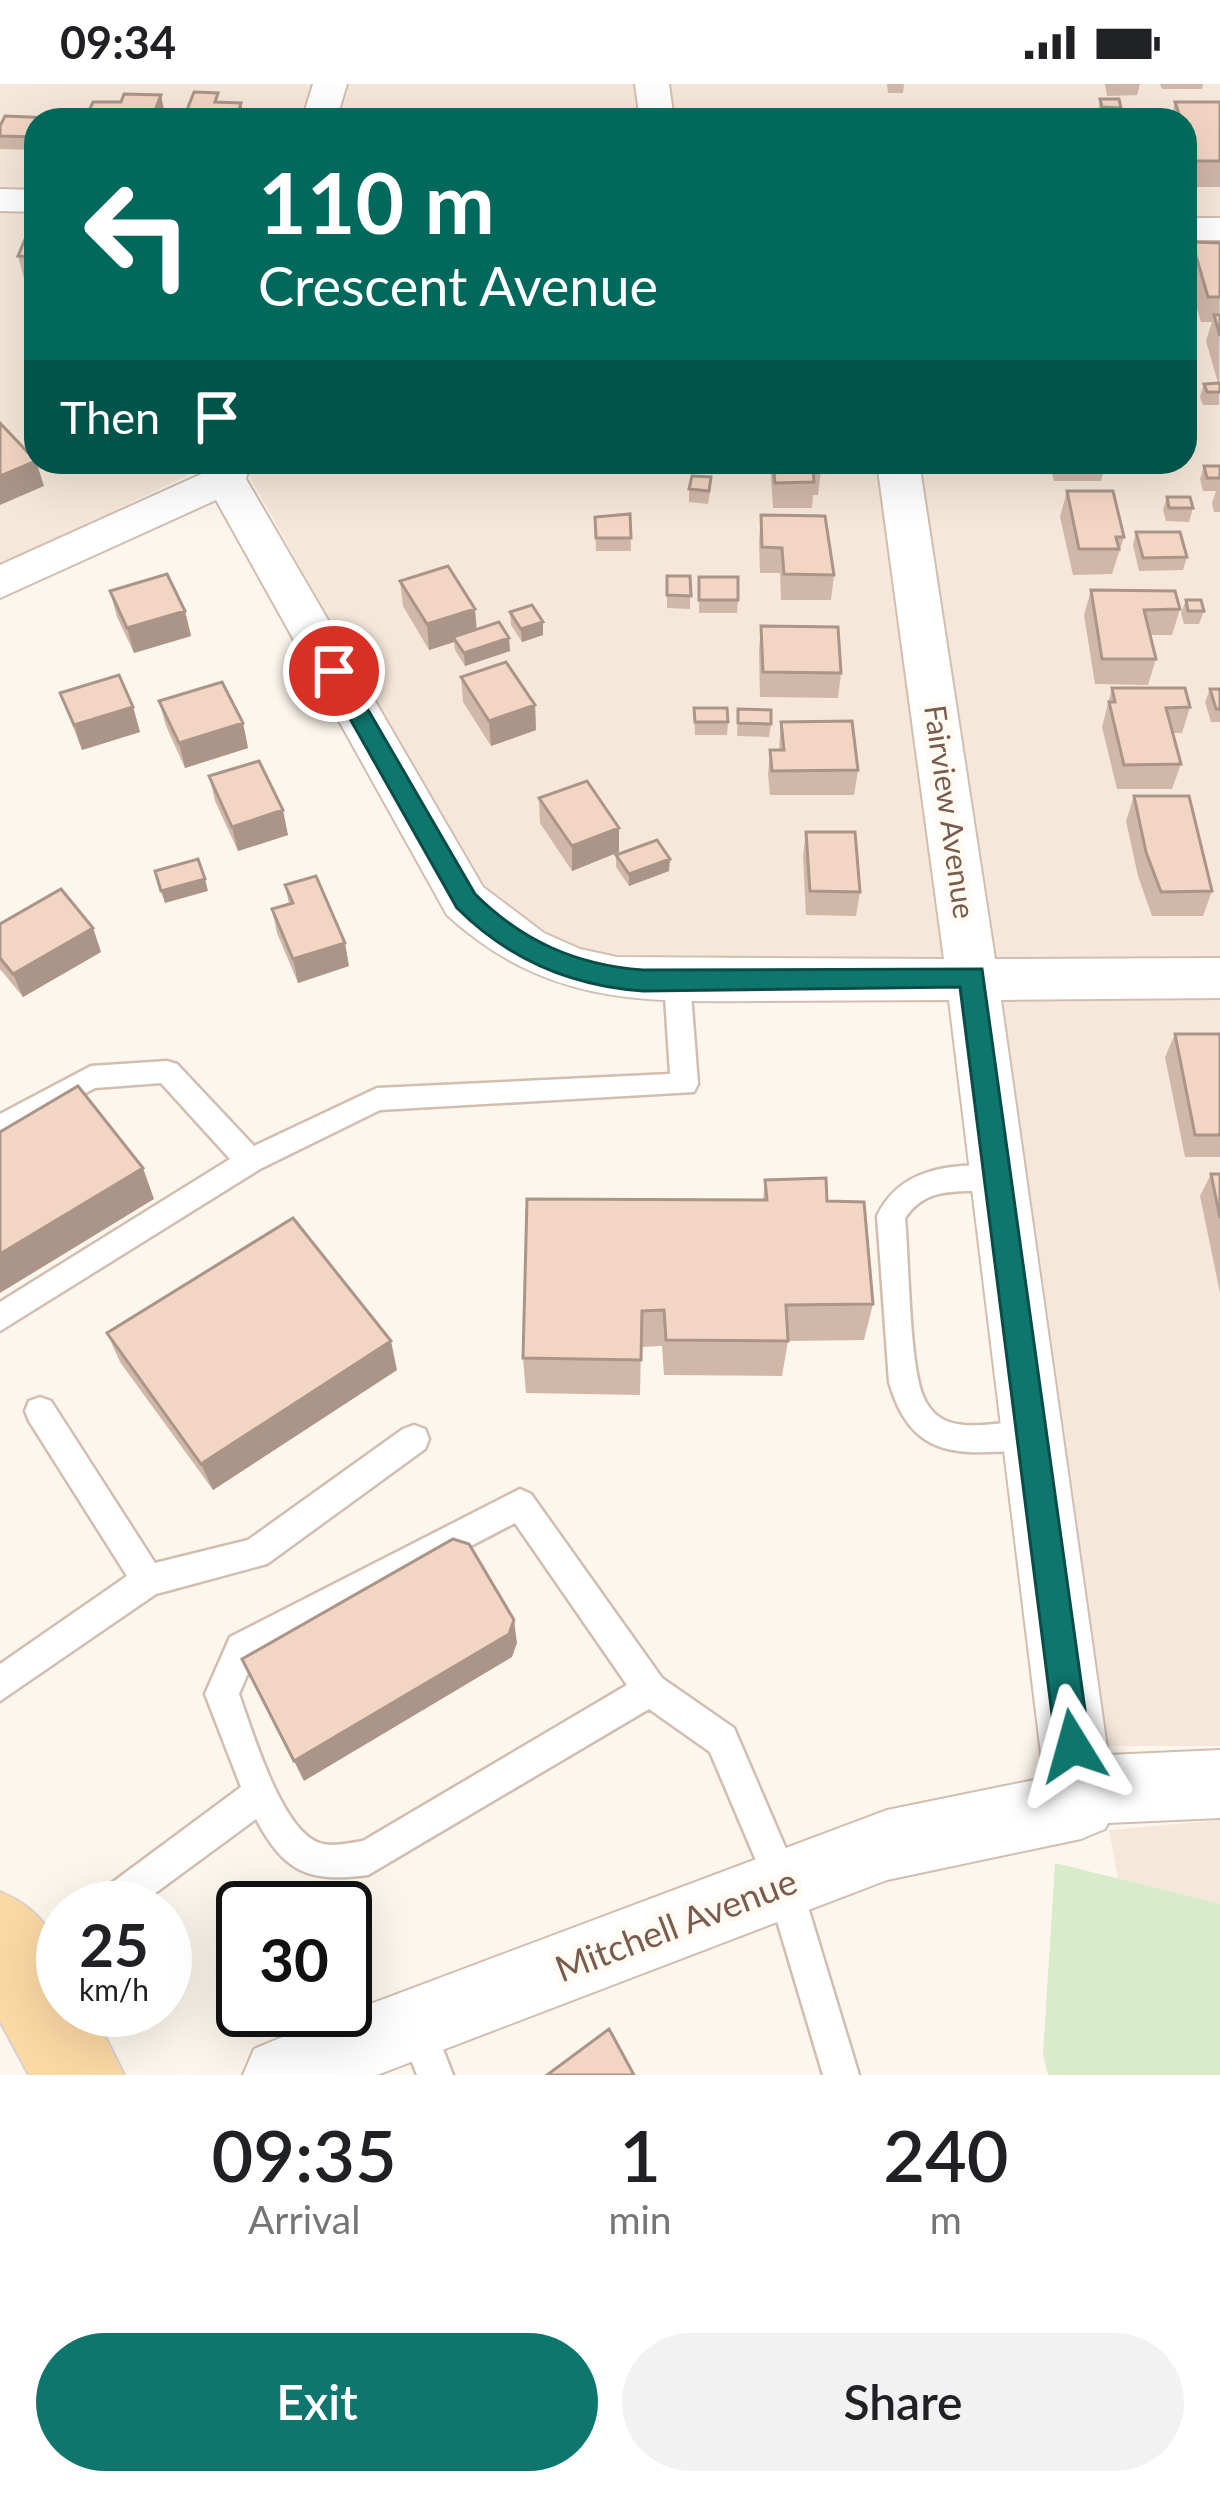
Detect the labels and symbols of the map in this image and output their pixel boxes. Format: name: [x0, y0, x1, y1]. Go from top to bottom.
pin: [283, 620, 385, 722]
street label: Fairview Avenue: [918, 703, 984, 921]
position arrow: [1010, 1683, 1136, 1809]
street label: Mitchell Avenue: [549, 1858, 803, 1990]
speed limit sign: 30: [216, 1881, 372, 2037]

